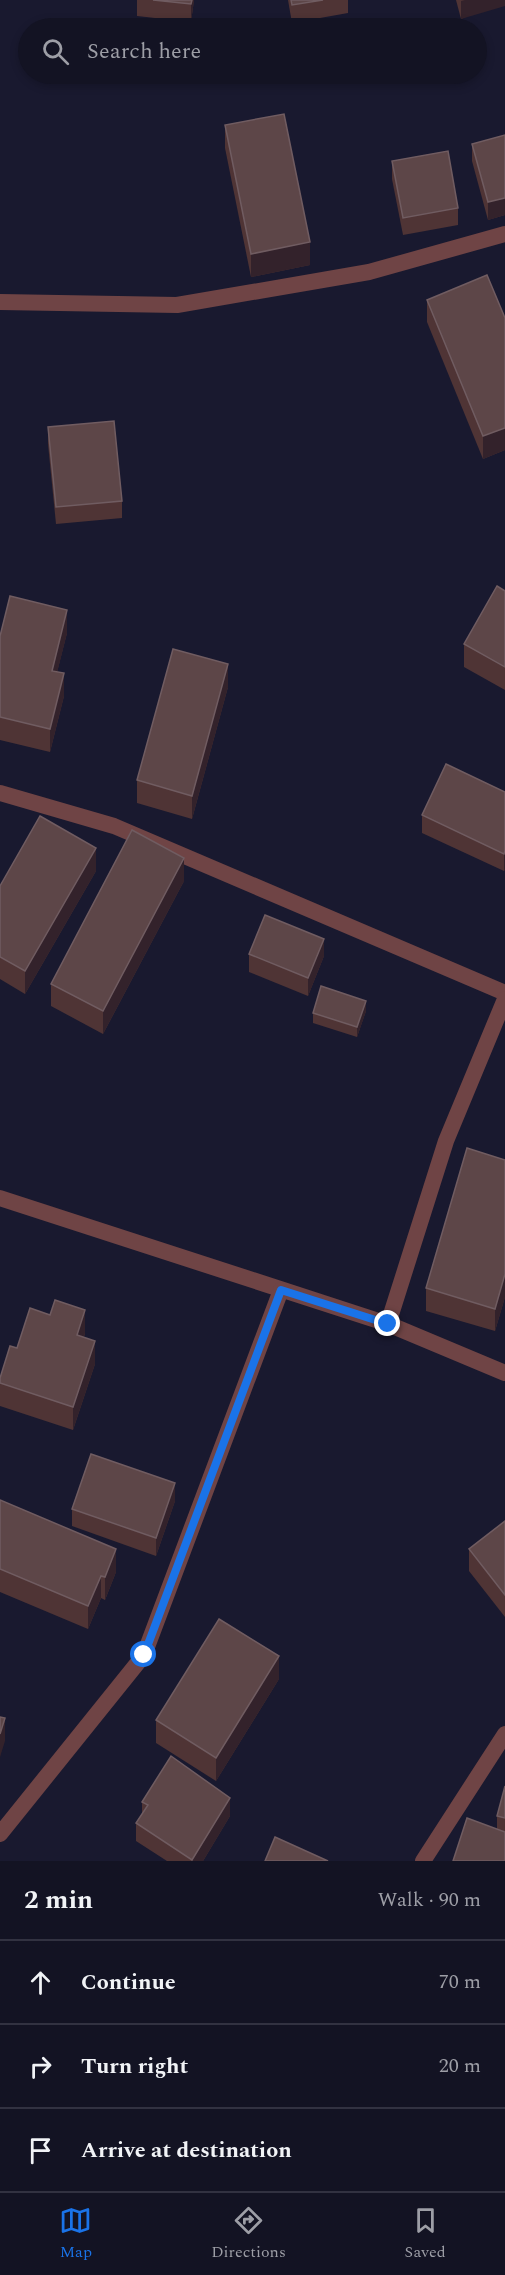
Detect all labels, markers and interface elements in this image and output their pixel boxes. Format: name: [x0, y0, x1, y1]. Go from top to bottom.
search box: [18, 18, 487, 84]
icon: search: [39, 35, 72, 68]
text: Search here: [87, 35, 201, 68]
route end: [374, 1310, 400, 1336]
route start: [130, 1641, 156, 1667]
text: 2 min: [24, 1880, 93, 1920]
text: Walk · 90 m: [378, 1885, 481, 1915]
icon: ahead: [24, 1966, 57, 1999]
text: Continue: [81, 1966, 176, 1999]
text: 70 m: [439, 1967, 481, 1997]
icon: right: [24, 2050, 57, 2083]
text: Turn right: [81, 2050, 188, 2083]
text: 20 m: [439, 2051, 481, 2081]
icon: arrive: [24, 2134, 57, 2167]
text: Arrive at destination: [81, 2134, 292, 2167]
tab: Map: [59, 2204, 92, 2264]
tab: Directions: [211, 2204, 286, 2264]
tab: Saved: [405, 2204, 446, 2264]

